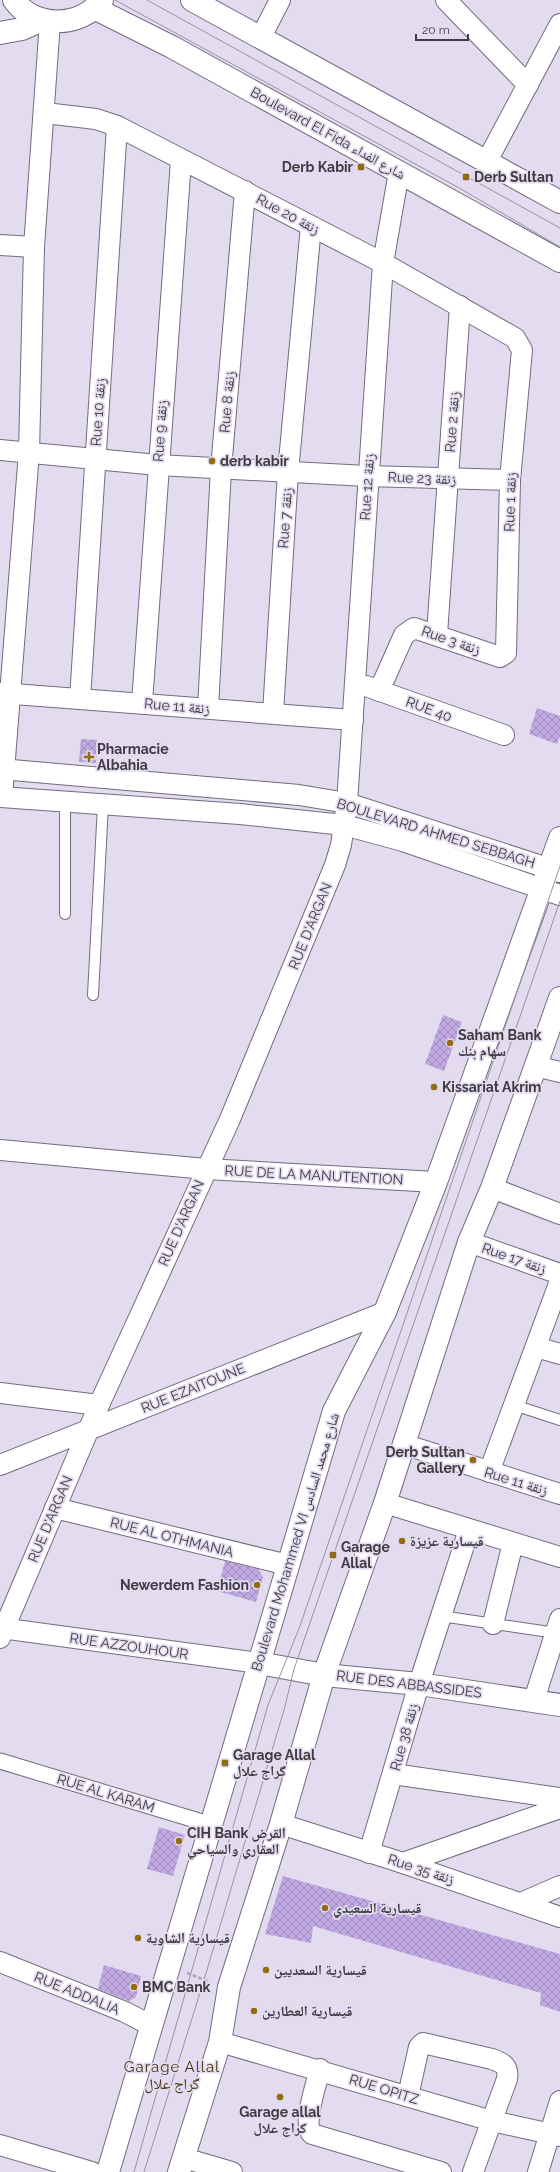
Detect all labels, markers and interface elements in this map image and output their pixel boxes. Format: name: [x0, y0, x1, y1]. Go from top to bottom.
scale bar: [416, 16, 468, 42]
text: 20 m: [422, 23, 450, 37]
street label: Boulevard El Fida شارع الفداء: [247, 84, 408, 184]
place label: Derb Kabir: [282, 159, 354, 175]
marker: Derb Kabir: [356, 162, 366, 172]
place label: Derb Sultan: [474, 169, 553, 185]
marker: Derb Sultan: [461, 172, 471, 182]
street label: Rue 20 زنقة: [253, 191, 322, 238]
street label: Rue 8 زنقة: [216, 370, 239, 434]
street label: Rue 10 زنقة: [88, 377, 109, 447]
street label: Rue 2 زنقة: [442, 391, 463, 453]
street label: Rue 9 زنقة: [150, 400, 171, 463]
place label: derb kabir: [220, 453, 289, 469]
street label: Rue 12 زنقة: [357, 453, 378, 521]
marker: derb kabir: [207, 456, 217, 466]
street label: Rue 23 زنقة: [387, 469, 457, 488]
street label: Rue 1 زنقة: [501, 472, 520, 532]
street label: Rue 7 زنقة: [275, 487, 296, 549]
street label: Rue 3 زنقة: [419, 622, 483, 658]
street label: RUE 40: [404, 693, 454, 725]
street label: Rue 11 زنقة: [143, 695, 210, 718]
place label: Pharmacie Albahia: [97, 741, 169, 773]
marker: Pharmacie Albahia: [84, 752, 94, 762]
street label: BOULEVARD AHMED SEBBAGH: [335, 795, 537, 871]
street label: RUE D'ARGAN: [285, 880, 335, 972]
place label: Saham Bank سهام بنك: [458, 1027, 541, 1061]
marker: Saham Bank سهام بنك: [445, 1038, 455, 1048]
place label: Kissariat Akrim: [442, 1079, 541, 1095]
marker: Kissariat Akrim: [429, 1082, 439, 1092]
street label: RUE DE LA MANUTENTION: [224, 1162, 404, 1188]
street label: RUE D'ARGAN: [155, 1177, 207, 1269]
street label: Rue 17 زنقة: [479, 1240, 548, 1277]
street label: RUE EZAITOUNE: [139, 1360, 247, 1416]
street label: Boulevard Mohammed VI شارع محمد السادس: [248, 1411, 344, 1674]
place label: Derb Sultan Gallery: [386, 1444, 465, 1476]
marker: Derb Sultan Gallery: [468, 1455, 478, 1465]
street label: Rue 11 زنقة: [482, 1464, 550, 1499]
street label: RUE D'ARGAN: [25, 1473, 75, 1565]
street label: RUE AL OTHMANIA: [109, 1514, 236, 1560]
place label: قيسارية عزيزة: [410, 1533, 484, 1549]
marker: قيسارية عزيزة: [397, 1536, 407, 1546]
place label: Garage Allal: [341, 1539, 390, 1571]
marker: Garage Allal: [328, 1550, 338, 1560]
place label: Newerdem Fashion: [120, 1577, 249, 1593]
marker: Newerdem Fashion: [252, 1580, 262, 1590]
street label: RUE AZZOUHOUR: [69, 1630, 189, 1662]
street label: RUE DES ABBASSIDES: [335, 1667, 483, 1701]
street label: Rue 38 زنقة: [387, 1701, 422, 1773]
place label: Garage Allal گراج علال: [233, 1747, 316, 1780]
marker: Garage Allal گراج علال: [220, 1758, 230, 1768]
street label: RUE AL KARAM: [55, 1771, 157, 1815]
place label: CIH Bank القرض العقاري والسياحي: [187, 1825, 286, 1860]
marker: CIH Bank القرض العقاري والسياحي: [174, 1836, 184, 1846]
street label: Rue 35 زنقة: [385, 1851, 456, 1888]
place label: قيسارية السعيدي: [333, 1900, 422, 1919]
marker: قيسارية السعيدي: [320, 1903, 330, 1913]
place label: قيسارية الشاوية: [146, 1930, 230, 1946]
marker: قيسارية الشاوية: [133, 1933, 143, 1943]
place label: قيسارية السعديين: [274, 1962, 367, 1979]
marker: قيسارية السعديين: [261, 1965, 271, 1975]
street label: RUE ADDALIA: [32, 1969, 123, 2018]
place label: BMC Bank: [142, 1979, 211, 1995]
marker: BMC Bank: [129, 1982, 139, 1992]
place label: قيسارية العطارين: [262, 2003, 352, 2020]
marker: قيسارية العطارين: [249, 2006, 259, 2016]
district label: Garage Allal گراج علال: [124, 2058, 220, 2094]
street label: RUE OPITZ: [347, 2071, 421, 2107]
marker: Garage allal كراج علال: [275, 2092, 285, 2102]
place label: Garage allal كراج علال: [239, 2104, 321, 2137]

